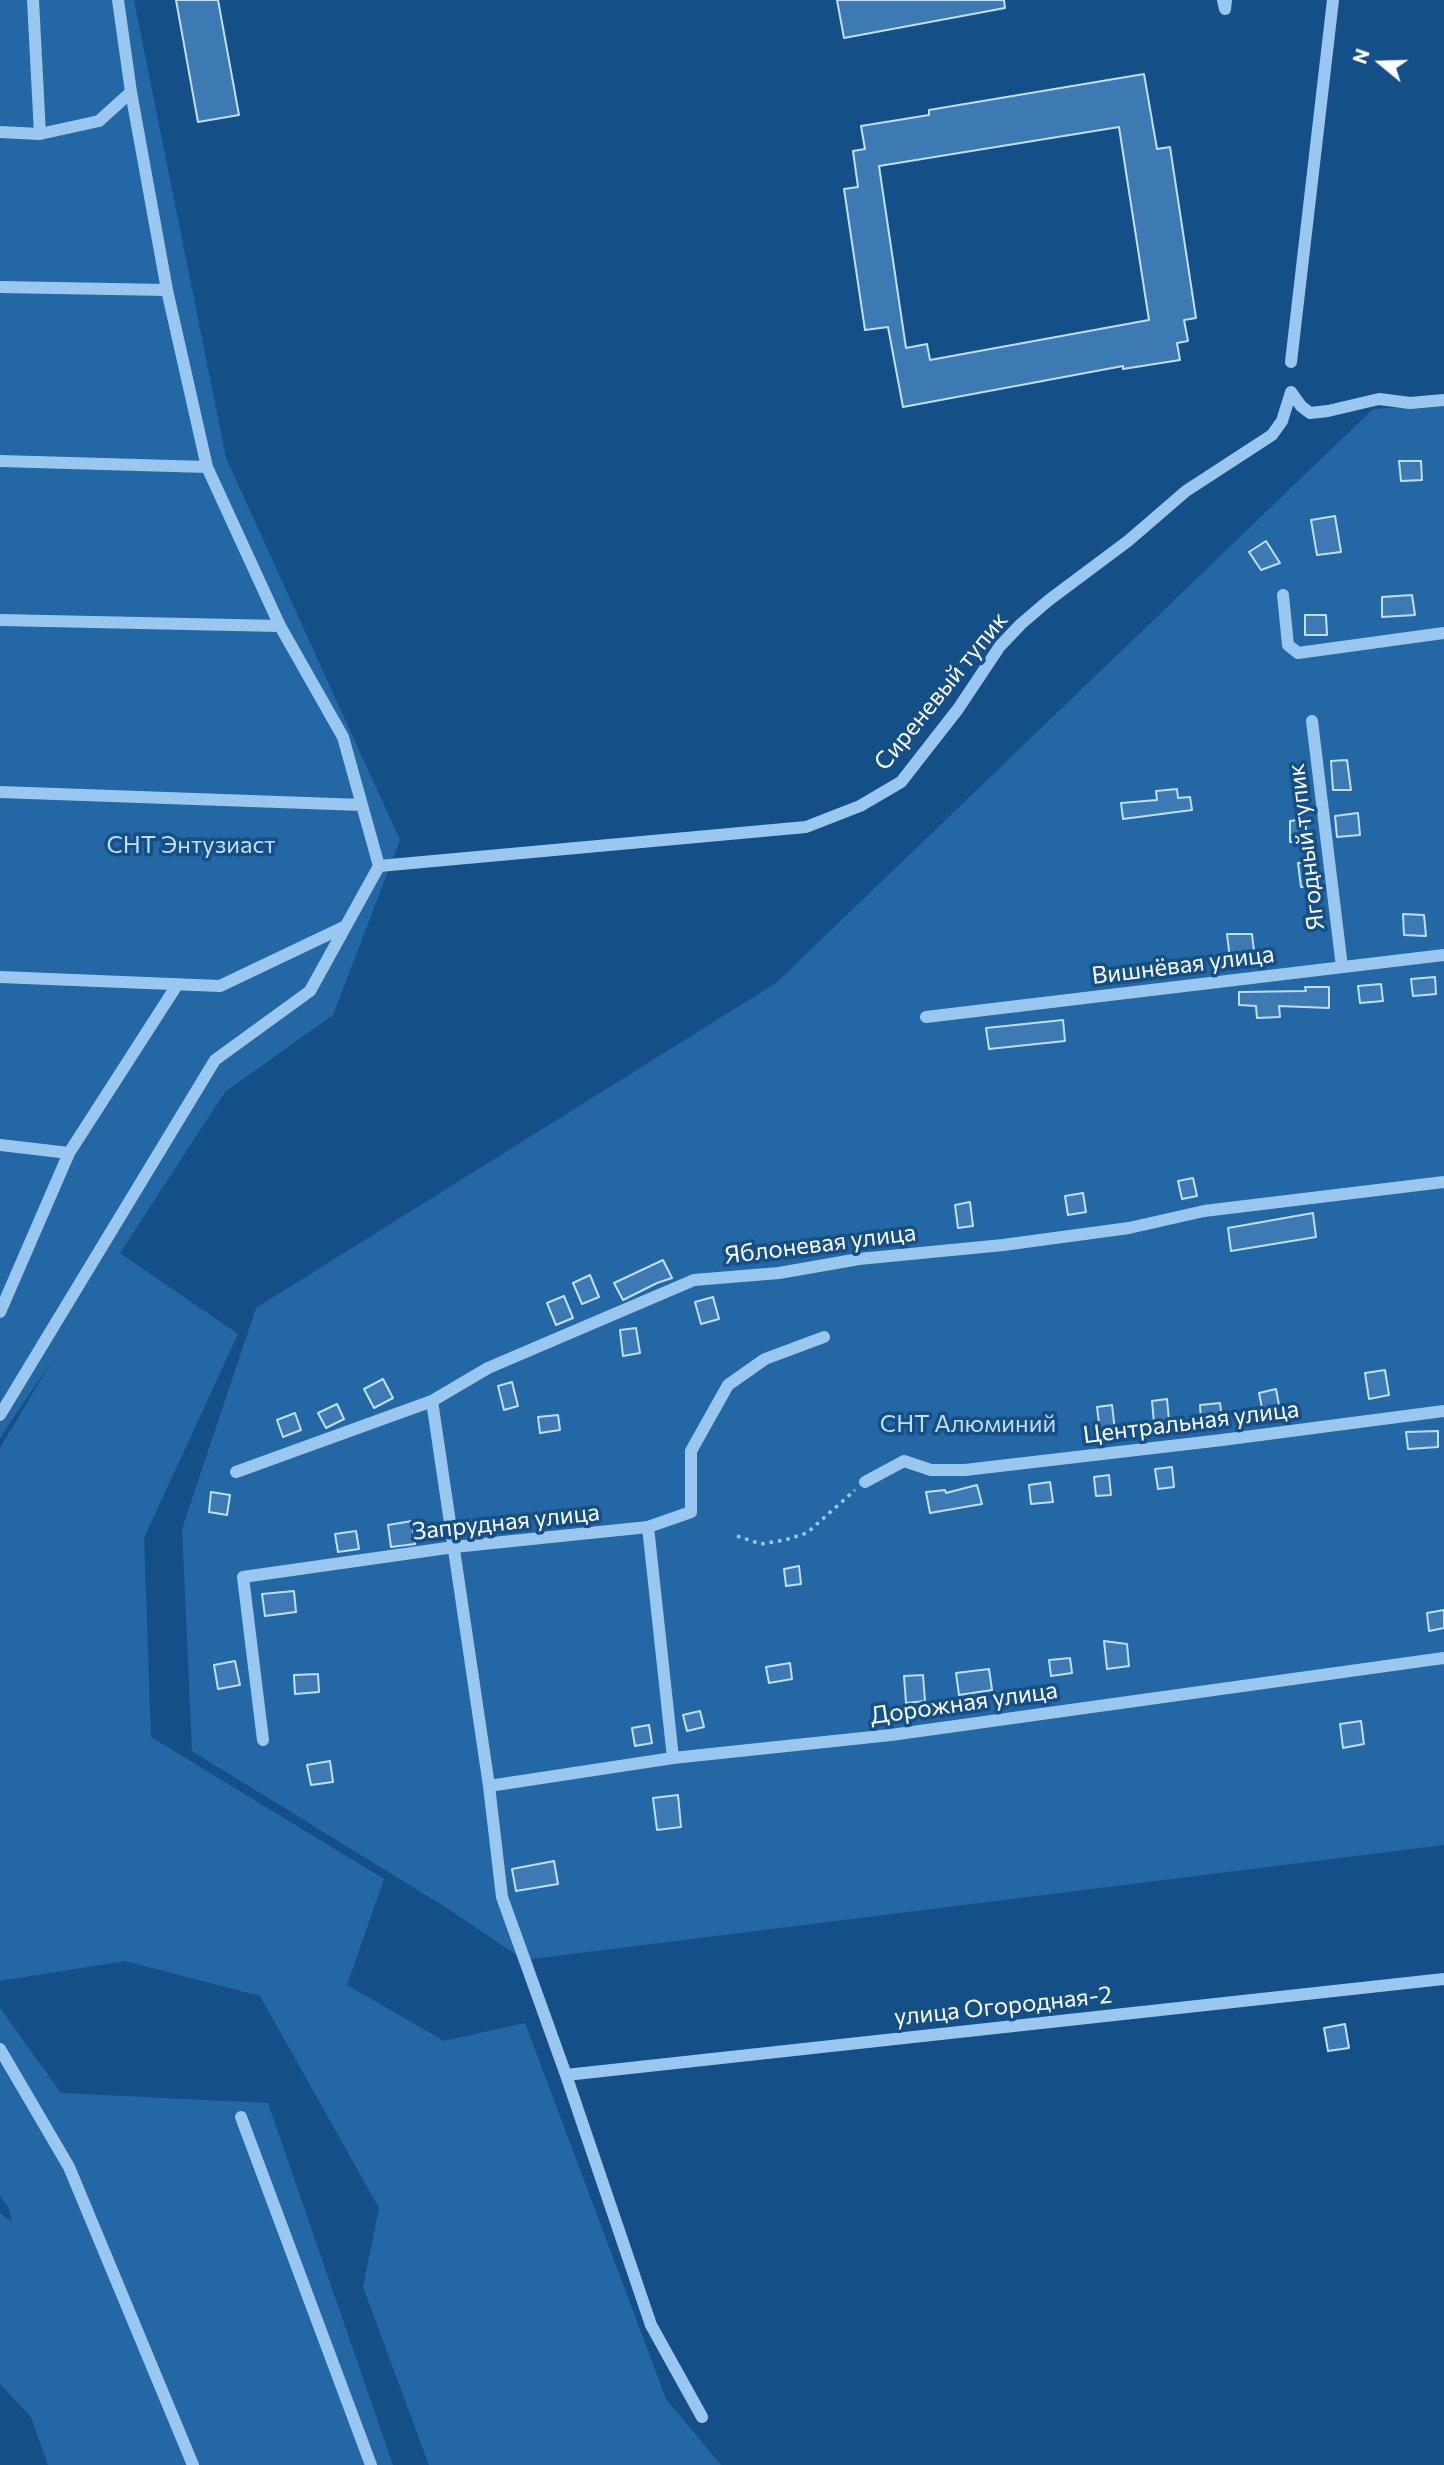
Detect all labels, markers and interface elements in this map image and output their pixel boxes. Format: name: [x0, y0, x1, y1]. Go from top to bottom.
north arrow: [1346, 28, 1416, 98]
text: N: [1347, 46, 1374, 66]
street label: Сиреневый тупик: [868, 606, 1014, 776]
street label: Ягодный тупик: [1281, 762, 1331, 932]
park label: СНТ Энтузиаст: [106, 831, 276, 859]
street label: Вишнёвая улица: [1090, 940, 1276, 990]
street label: Яблоневая улица: [722, 1218, 918, 1270]
street label: Центральная улица: [1081, 1394, 1301, 1450]
park label: СНТ Алюминий: [880, 1410, 1056, 1438]
street label: Запрудная улица: [411, 1498, 601, 1546]
street label: Дорожная улица: [868, 1676, 1060, 1730]
street label: улица Огородная-2: [893, 1980, 1113, 2032]

